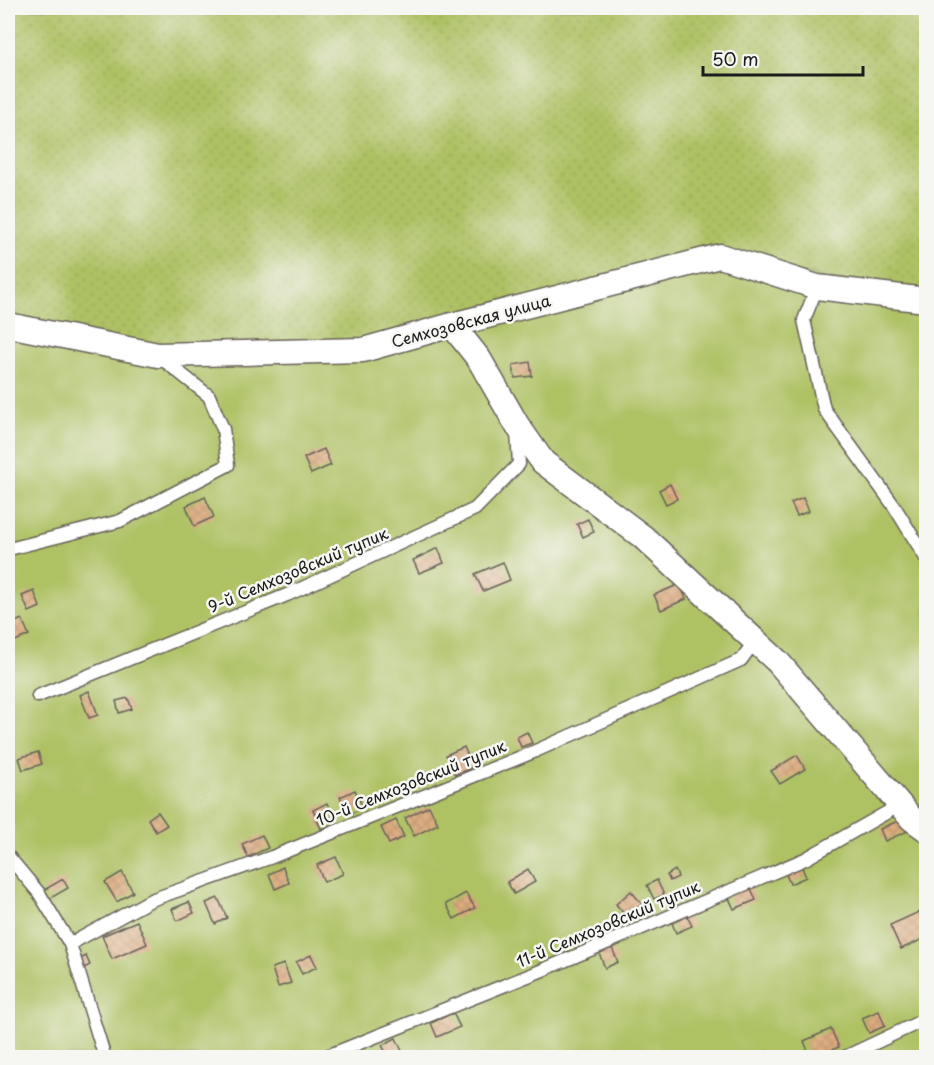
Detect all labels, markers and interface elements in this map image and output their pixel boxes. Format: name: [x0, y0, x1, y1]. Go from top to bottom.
scale bar: [703, 39, 864, 77]
text: 50 m: [712, 45, 759, 72]
street label: Семхозовская улица: [388, 287, 553, 353]
street label: 9-й Семхозовский тупик: [204, 520, 392, 618]
street label: 10-й Семхозовский тупик: [312, 733, 510, 831]
street label: 11-й Семхозовский тупик: [512, 873, 704, 973]

